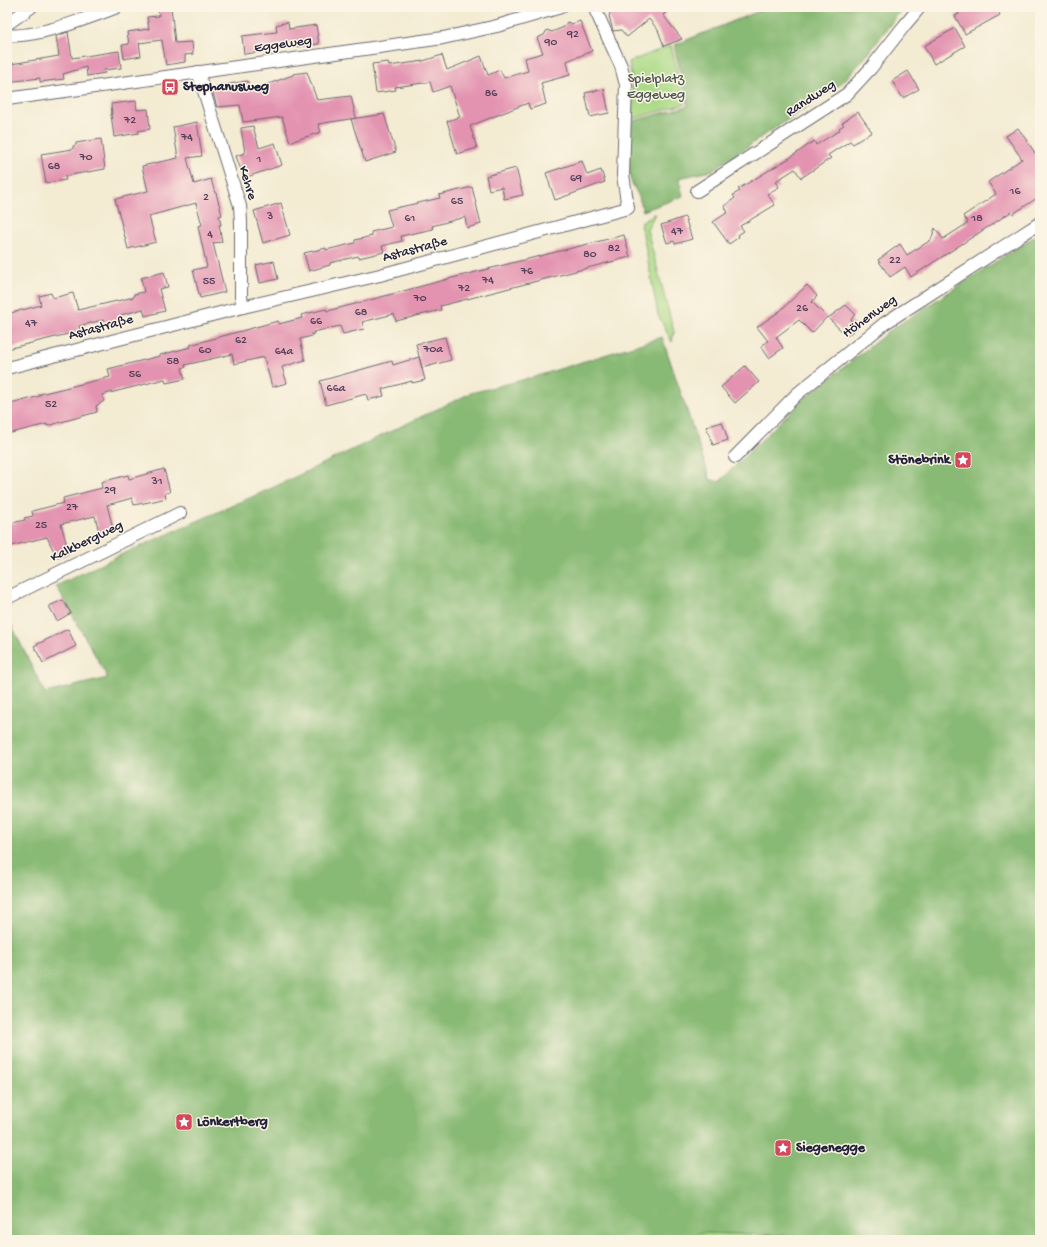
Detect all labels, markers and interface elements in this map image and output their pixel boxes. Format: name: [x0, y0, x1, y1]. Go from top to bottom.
house number: 92: [566, 28, 579, 42]
street label: Eggeweg: [253, 33, 313, 57]
house number: 90: [544, 36, 558, 50]
park label: Spielplatz Eggeweg: [627, 71, 685, 104]
bus stop icon: Stephanusweg: [160, 77, 180, 97]
street label: Randweg: [783, 77, 839, 121]
place label: Stephanusweg: [183, 79, 269, 96]
house number: 86: [485, 87, 498, 101]
house number: 72: [123, 114, 136, 128]
house number: 74: [180, 131, 193, 145]
house number: 70: [78, 151, 93, 165]
house number: 1: [256, 153, 262, 167]
house number: 68: [48, 160, 61, 174]
street label: Kehre: [234, 164, 260, 203]
house number: 69: [570, 172, 582, 186]
house number: 16: [1009, 185, 1021, 199]
house number: 2: [203, 191, 209, 205]
house number: 65: [451, 195, 463, 209]
house number: 3: [266, 210, 273, 224]
house number: 61: [405, 212, 416, 226]
house number: 18: [970, 212, 983, 226]
house number: 47: [671, 225, 684, 239]
house number: 4: [207, 228, 213, 242]
street label: Astastraße: [381, 233, 450, 267]
house number: 82: [608, 242, 620, 256]
house number: 80: [583, 248, 597, 262]
house number: 22: [889, 254, 901, 268]
house number: 76: [520, 265, 534, 279]
house number: 74: [481, 274, 494, 288]
house number: 55: [203, 275, 215, 289]
house number: 72: [457, 282, 470, 296]
house number: 70: [412, 292, 427, 306]
street label: Höhenweg: [840, 292, 900, 342]
house number: 26: [796, 302, 809, 316]
house number: 68: [355, 306, 368, 320]
street label: Astastraße: [67, 311, 136, 345]
house number: 66: [310, 315, 323, 329]
house number: 47: [25, 317, 38, 331]
house number: 62: [235, 334, 247, 348]
house number: 70a: [422, 343, 443, 357]
house number: 60: [199, 344, 212, 358]
house number: 64a: [275, 345, 294, 359]
house number: 58: [167, 355, 180, 369]
house number: 56: [129, 368, 142, 382]
house number: 66a: [327, 382, 346, 396]
house number: 52: [45, 398, 57, 412]
place icon: Stönebrink: [953, 450, 973, 470]
place label: Stönebrink: [888, 452, 952, 469]
house number: 31: [150, 475, 163, 489]
house number: 29: [104, 484, 116, 498]
house number: 27: [66, 501, 79, 515]
street label: Kalkbergweg: [48, 517, 126, 567]
house number: 25: [35, 519, 47, 533]
place icon: Lönkertberg: [174, 1112, 194, 1132]
place label: Lönkertberg: [197, 1114, 268, 1131]
place icon: Siegenegge: [773, 1138, 793, 1158]
place label: Siegenegge: [796, 1140, 866, 1157]

